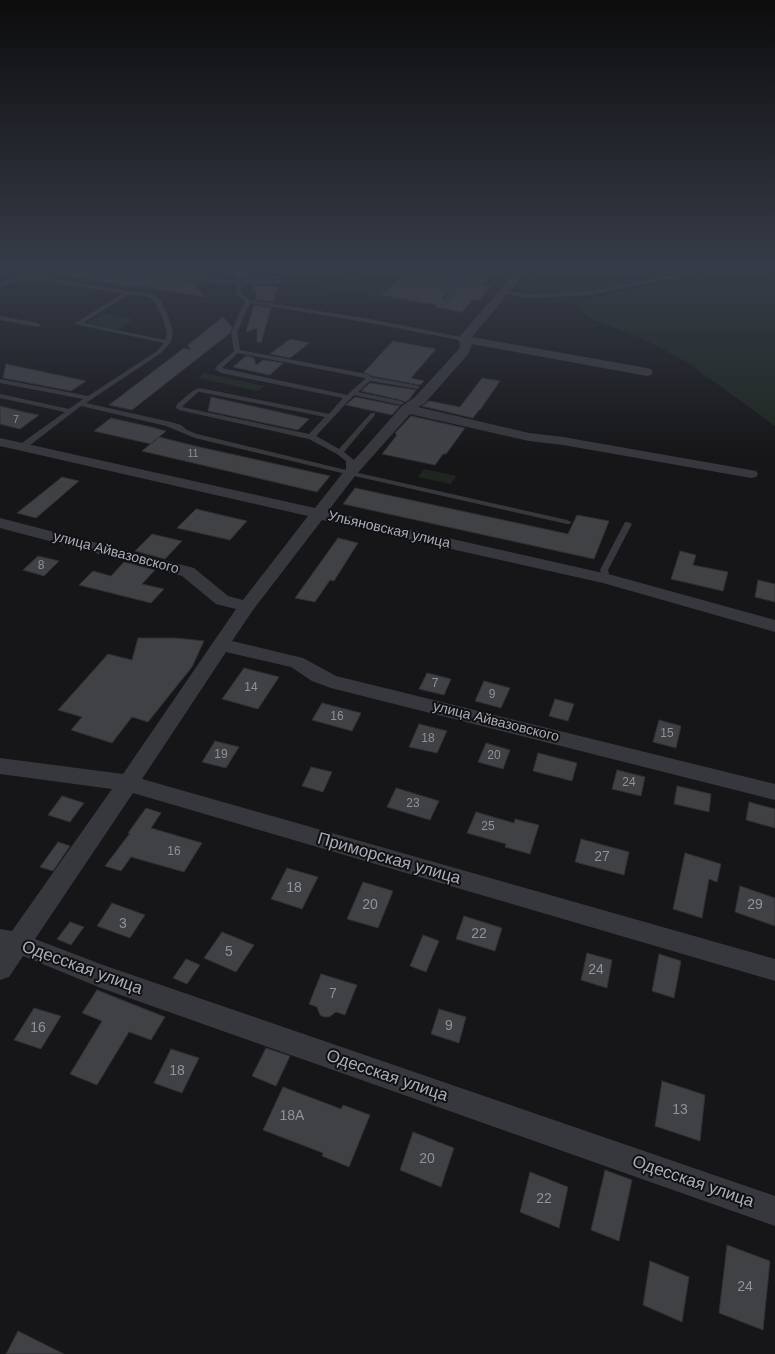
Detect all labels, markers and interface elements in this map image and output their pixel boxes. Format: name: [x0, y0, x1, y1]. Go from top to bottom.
house number: 7: [13, 414, 19, 426]
house number: 11: [188, 448, 198, 460]
street label: Ульяновская улица: [326, 508, 452, 552]
street label: улица Айвазовского: [51, 528, 181, 578]
house number: 8: [38, 559, 44, 573]
house number: 7: [432, 677, 438, 691]
house number: 14: [244, 681, 258, 695]
house number: 9: [489, 688, 495, 702]
street label: улица Айвазовского: [431, 698, 561, 746]
house number: 16: [330, 710, 344, 724]
house number: 15: [660, 727, 674, 741]
house number: 18: [421, 732, 435, 746]
house number: 19: [214, 748, 228, 762]
house number: 20: [487, 749, 501, 763]
house number: 24: [622, 776, 636, 790]
house number: 23: [406, 797, 420, 811]
house number: 25: [481, 820, 495, 834]
street label: Приморская улица: [315, 829, 463, 889]
house number: 16: [167, 845, 181, 859]
house number: 27: [594, 849, 610, 865]
house number: 18: [286, 880, 302, 896]
house number: 20: [362, 897, 378, 913]
house number: 29: [747, 897, 763, 913]
house number: 3: [119, 916, 127, 932]
house number: 22: [471, 926, 487, 942]
street label: Одесская улица: [19, 937, 145, 999]
house number: 5: [225, 944, 233, 960]
house number: 24: [588, 962, 604, 978]
house number: 7: [329, 986, 337, 1002]
house number: 9: [445, 1018, 453, 1034]
house number: 16: [30, 1020, 46, 1036]
street label: Одесская улица: [324, 1046, 450, 1106]
house number: 18: [169, 1063, 185, 1079]
house number: 13: [672, 1102, 688, 1118]
house number: 18А: [280, 1108, 304, 1124]
house number: 20: [419, 1151, 435, 1167]
street label: Одесская улица: [630, 1152, 756, 1212]
house number: 22: [536, 1191, 552, 1207]
house number: 24: [737, 1279, 753, 1295]

